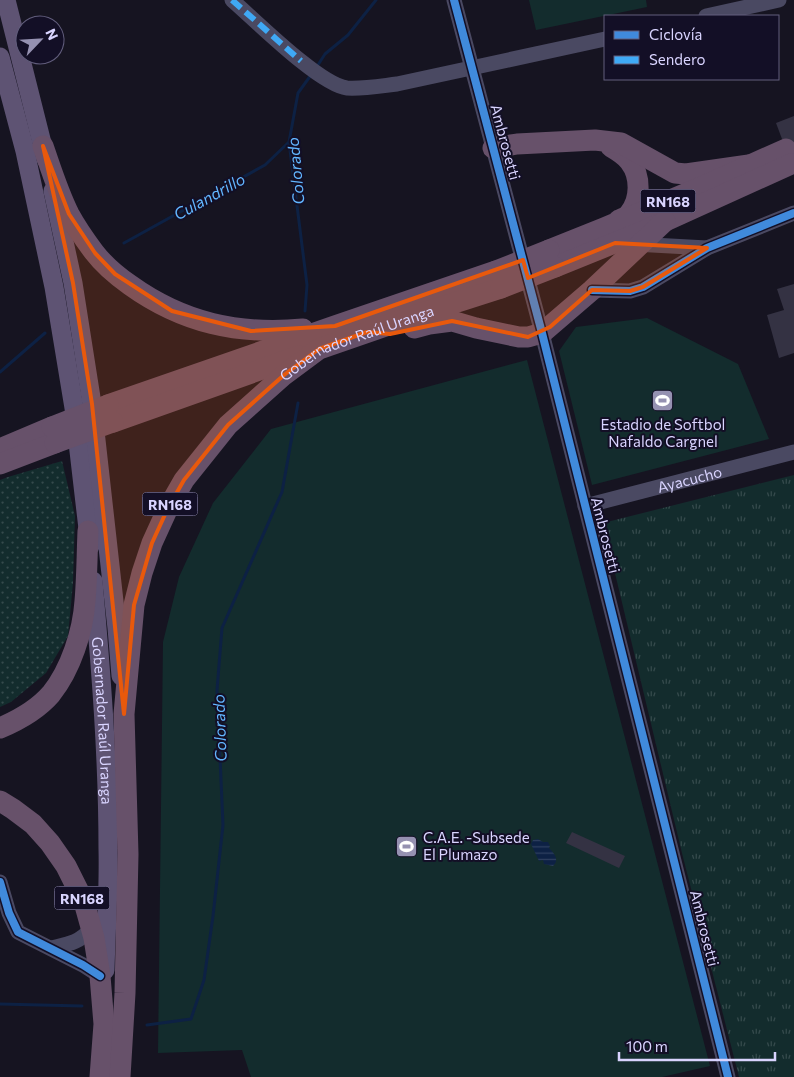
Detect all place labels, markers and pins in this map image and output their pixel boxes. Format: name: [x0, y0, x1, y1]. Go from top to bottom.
sports icon: Estadio de Softbol Nafaldo Cargnel: [651, 389, 675, 413]
place label: Estadio de Softbol Nafaldo Cargnel: [601, 415, 725, 450]
place label: C.A.E. -Subsede El Plumazo: [423, 828, 530, 863]
sports icon: C.A.E. -Subsede El Plumazo: [395, 834, 419, 858]

